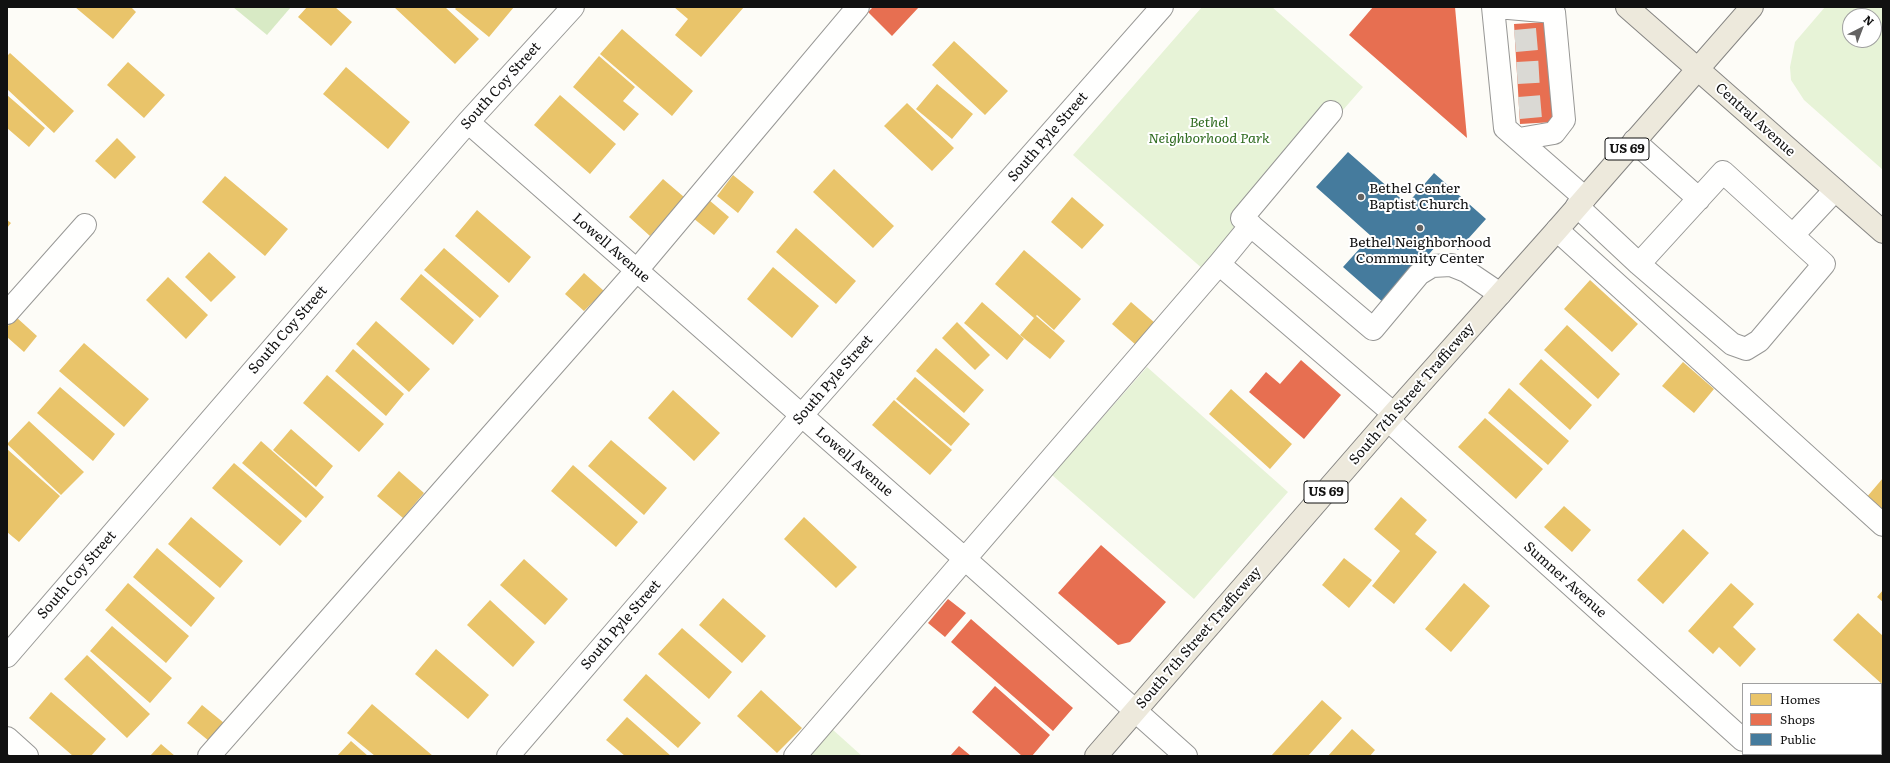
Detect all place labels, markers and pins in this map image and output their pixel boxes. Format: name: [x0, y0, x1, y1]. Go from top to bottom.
place label: Bethel Center Baptist Church: [1369, 181, 1469, 214]
marker: Bethel Center Baptist Church: [1356, 192, 1366, 202]
marker: Bethel Neighborhood Community Center: [1415, 223, 1425, 233]
place label: Bethel Neighborhood Community Center: [1349, 235, 1491, 268]

